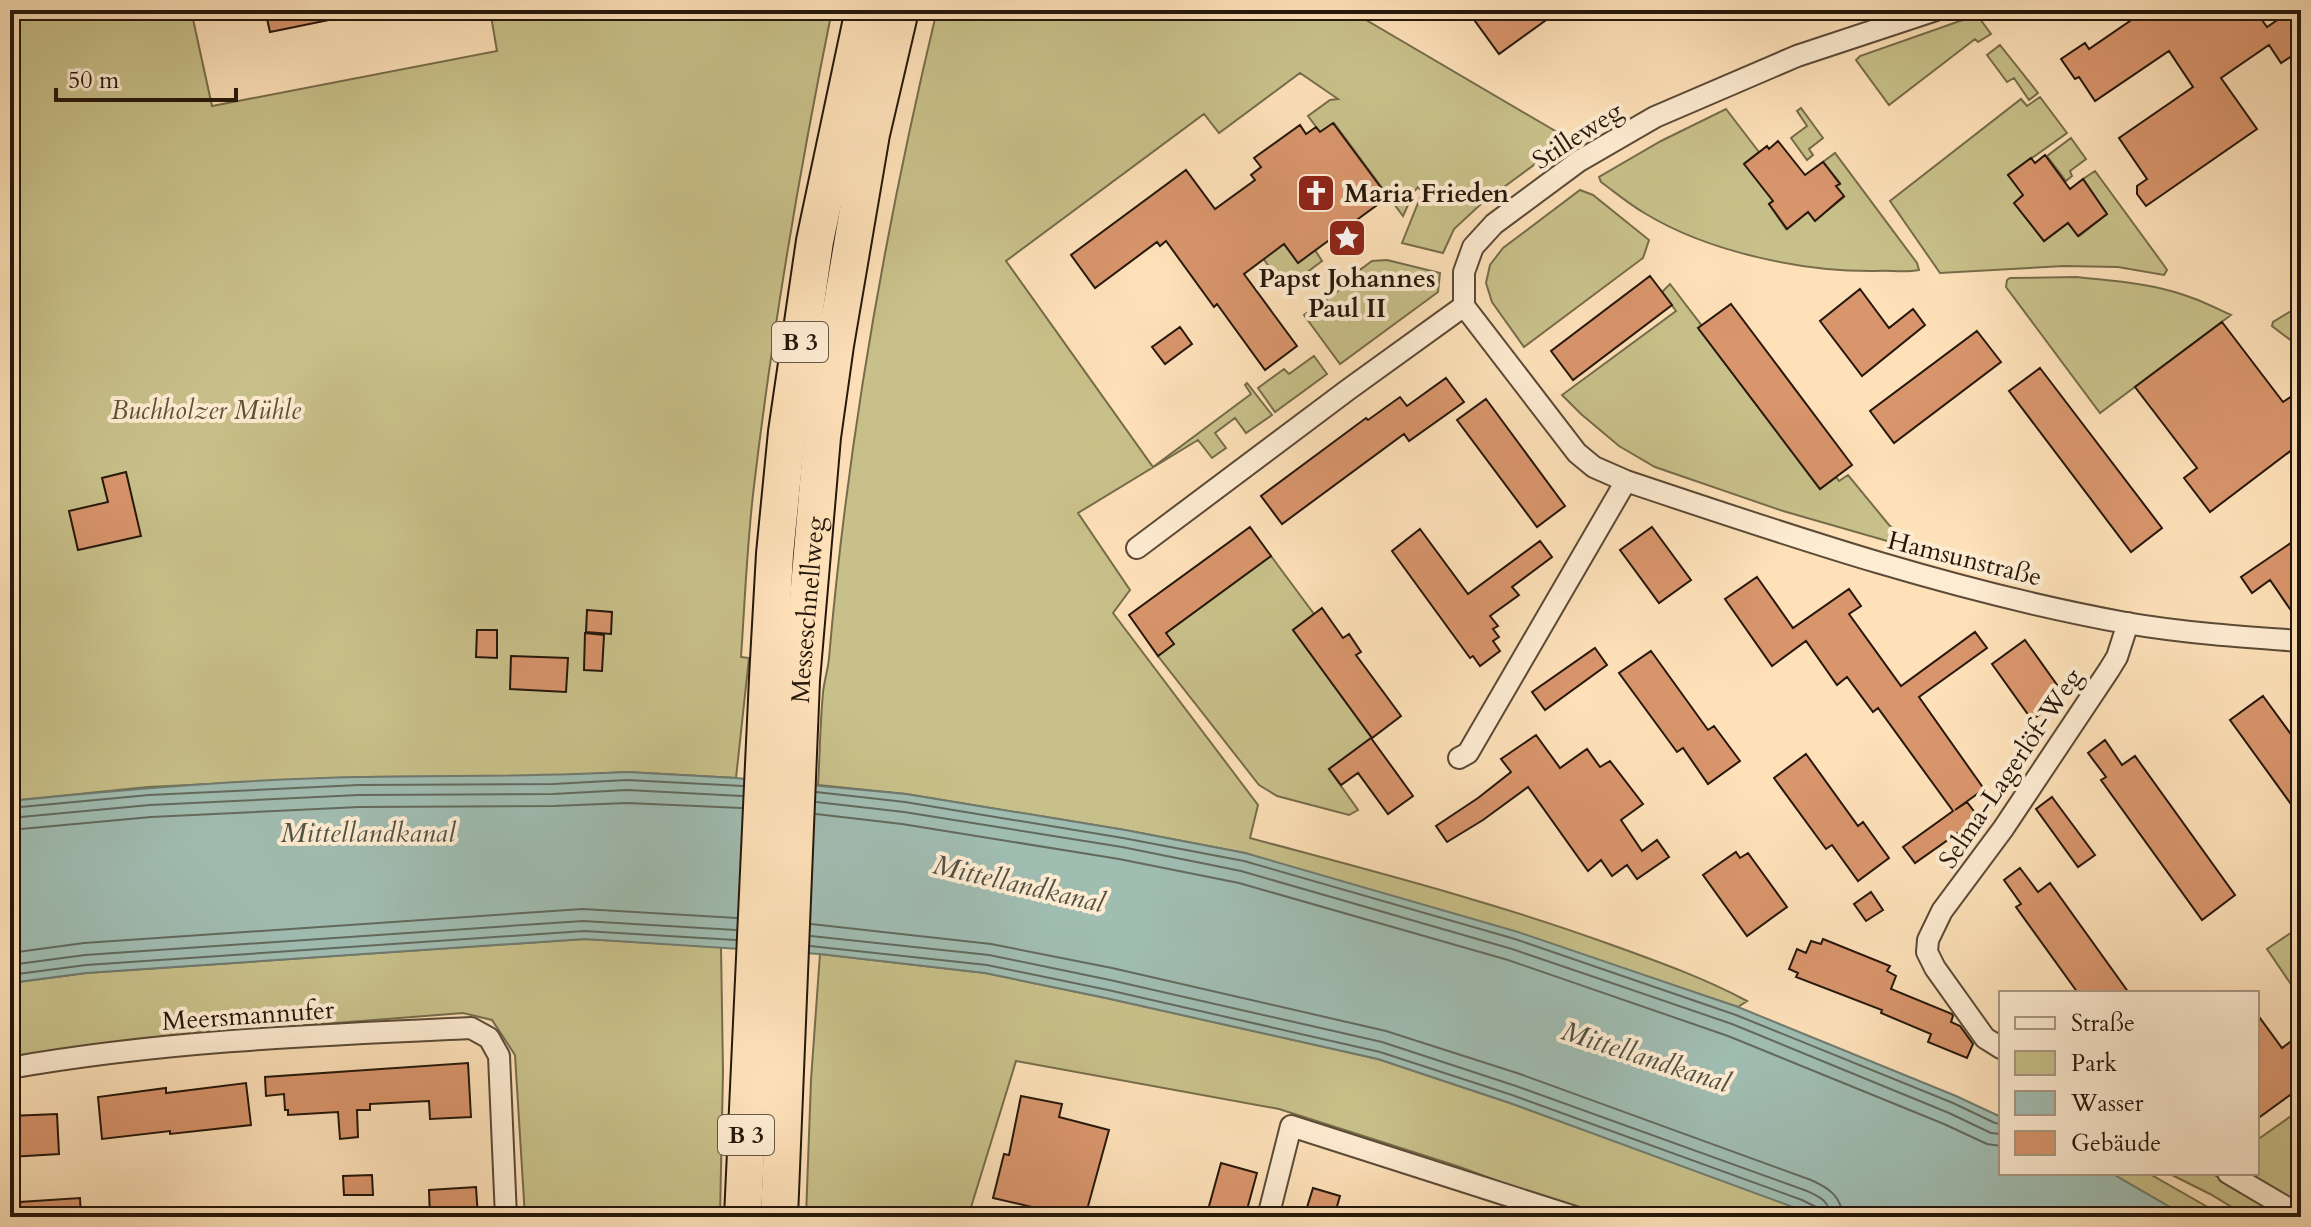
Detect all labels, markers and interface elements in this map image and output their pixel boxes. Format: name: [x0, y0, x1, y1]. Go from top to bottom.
scale bar: [56, 52, 236, 102]
text: 50 m: [68, 64, 120, 97]
street label: Stilleweg: [1525, 93, 1629, 178]
church icon: Maria Frieden: [1295, 172, 1337, 214]
place label: Maria Frieden: [1344, 176, 1509, 211]
place icon: Papst Johannes Paul II: [1326, 217, 1368, 259]
place label: Papst Johannes Paul II: [1258, 261, 1436, 326]
road number: B 3: [772, 322, 828, 362]
park label: Buchholzer Mühle: [111, 393, 302, 428]
street label: Messeschnellweg: [783, 514, 833, 704]
street label: Hamsunstraße: [1884, 522, 2046, 595]
street label: Selma-Lagerlöf-Weg: [1930, 661, 2091, 875]
water label: Mittellandkanal: [280, 814, 457, 852]
water label: Mittellandkanal: [929, 846, 1110, 922]
legend: [1999, 991, 2259, 1175]
street label: Meersmannufer: [161, 992, 336, 1039]
text: Straße: [2071, 1007, 2135, 1040]
water label: Mittellandkanal: [1557, 1012, 1736, 1102]
text: Park: [2071, 1047, 2117, 1080]
text: Wasser: [2070, 1087, 2144, 1120]
road number: B 3: [718, 1115, 774, 1155]
text: Gebäude: [2071, 1127, 2161, 1160]

